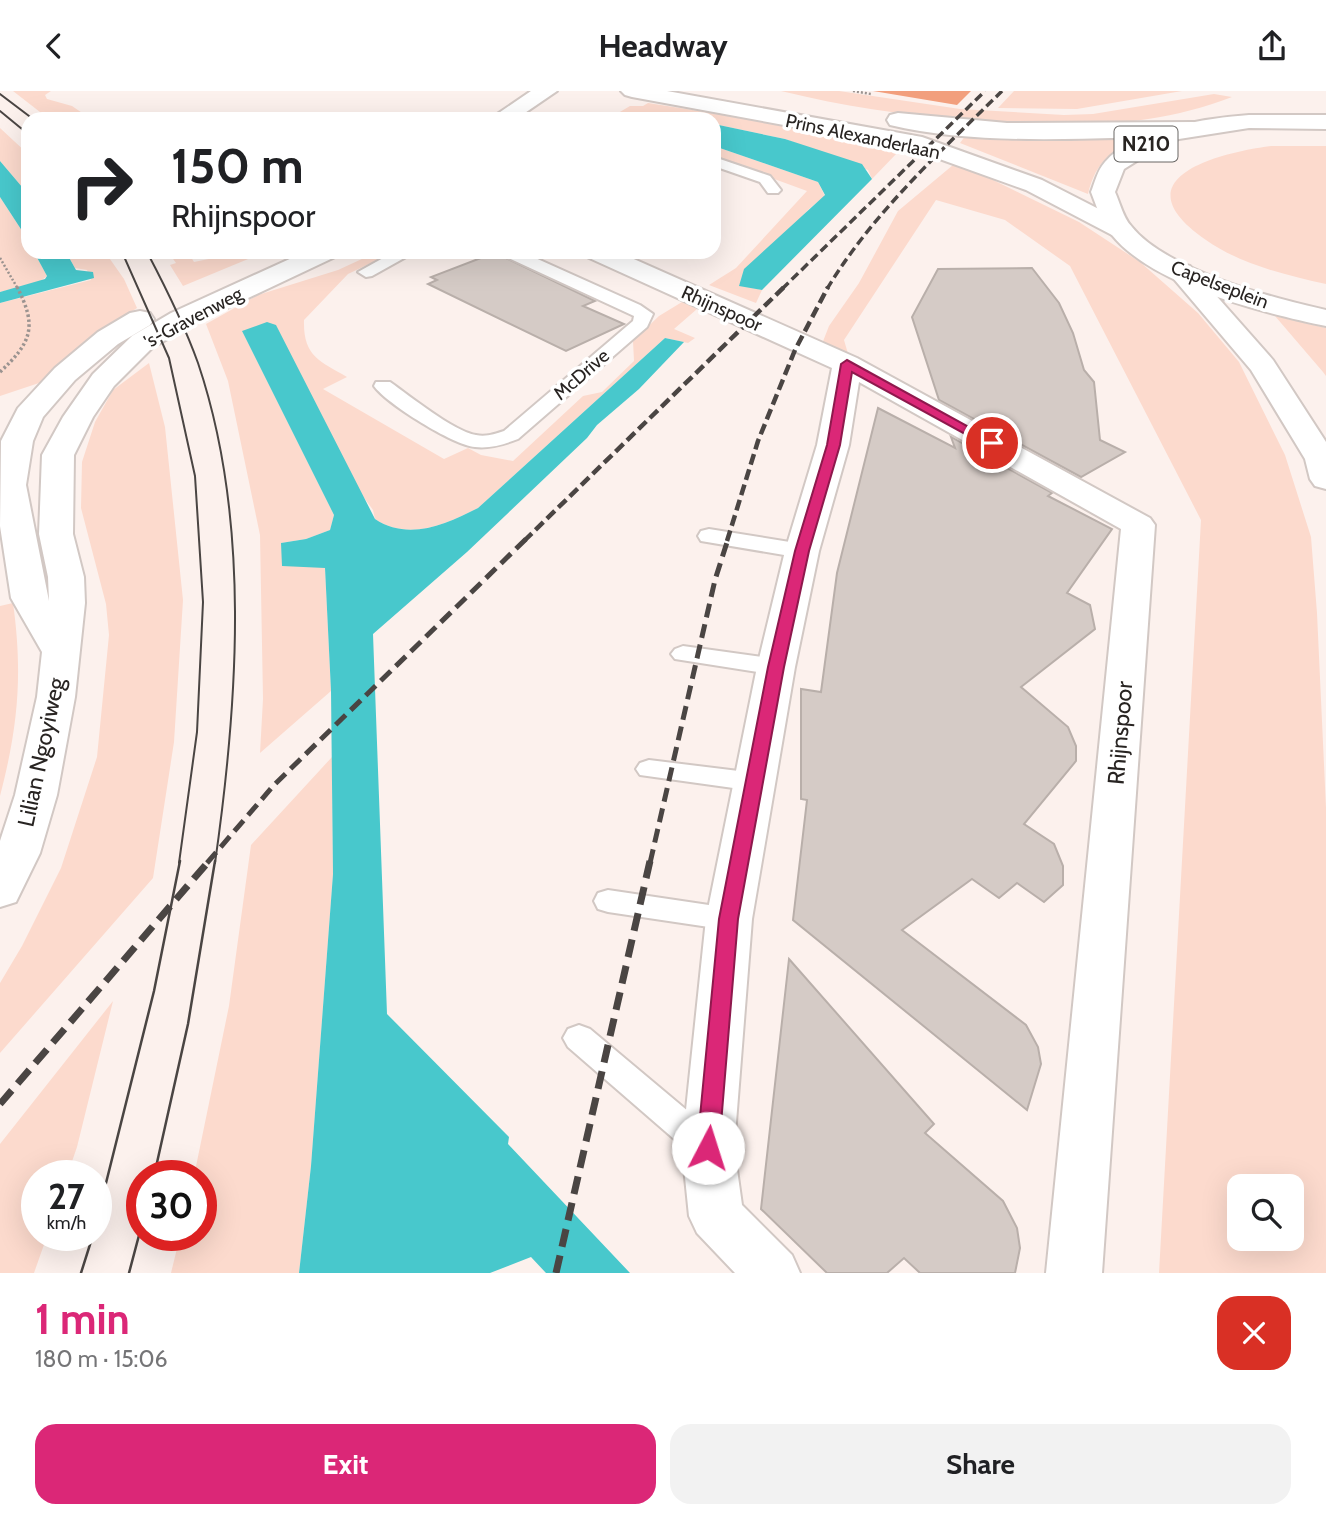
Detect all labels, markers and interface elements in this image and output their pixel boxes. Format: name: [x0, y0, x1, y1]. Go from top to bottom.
text: Headway: [598, 26, 728, 65]
icon: back: [35, 27, 73, 65]
icon: share: [1253, 27, 1291, 65]
street label: Prins Alexanderlaan: [784, 109, 942, 164]
road number: N210: [1114, 127, 1178, 161]
text: 150 m: [171, 136, 304, 195]
icon: right: [56, 140, 147, 231]
text: Rhijnspoor: [171, 196, 315, 235]
street label: Capelseplein: [1168, 255, 1272, 314]
street label: Rhijnspoor: [678, 281, 766, 336]
street label: 's-Gravenweg: [140, 282, 247, 353]
street label: McDrive: [549, 344, 614, 405]
pin: [962, 413, 1022, 473]
icon: arrive: [973, 424, 1011, 462]
street label: Lilian Ngoyiweg: [12, 674, 71, 829]
street label: Rhijnspoor: [1102, 679, 1139, 786]
position arrow: [671, 1111, 745, 1185]
speed limit sign: 30: [126, 1160, 217, 1251]
map controls: [1227, 1174, 1304, 1251]
button: search: [1227, 1174, 1304, 1251]
text: 27: [48, 1175, 85, 1218]
text: km/h: [47, 1212, 86, 1234]
text: 1 min: [35, 1293, 130, 1345]
button: close: [1217, 1296, 1291, 1370]
text: 180 m · 15:06: [35, 1345, 168, 1373]
button: Exit: [35, 1424, 656, 1504]
button: Share: [670, 1424, 1291, 1504]

